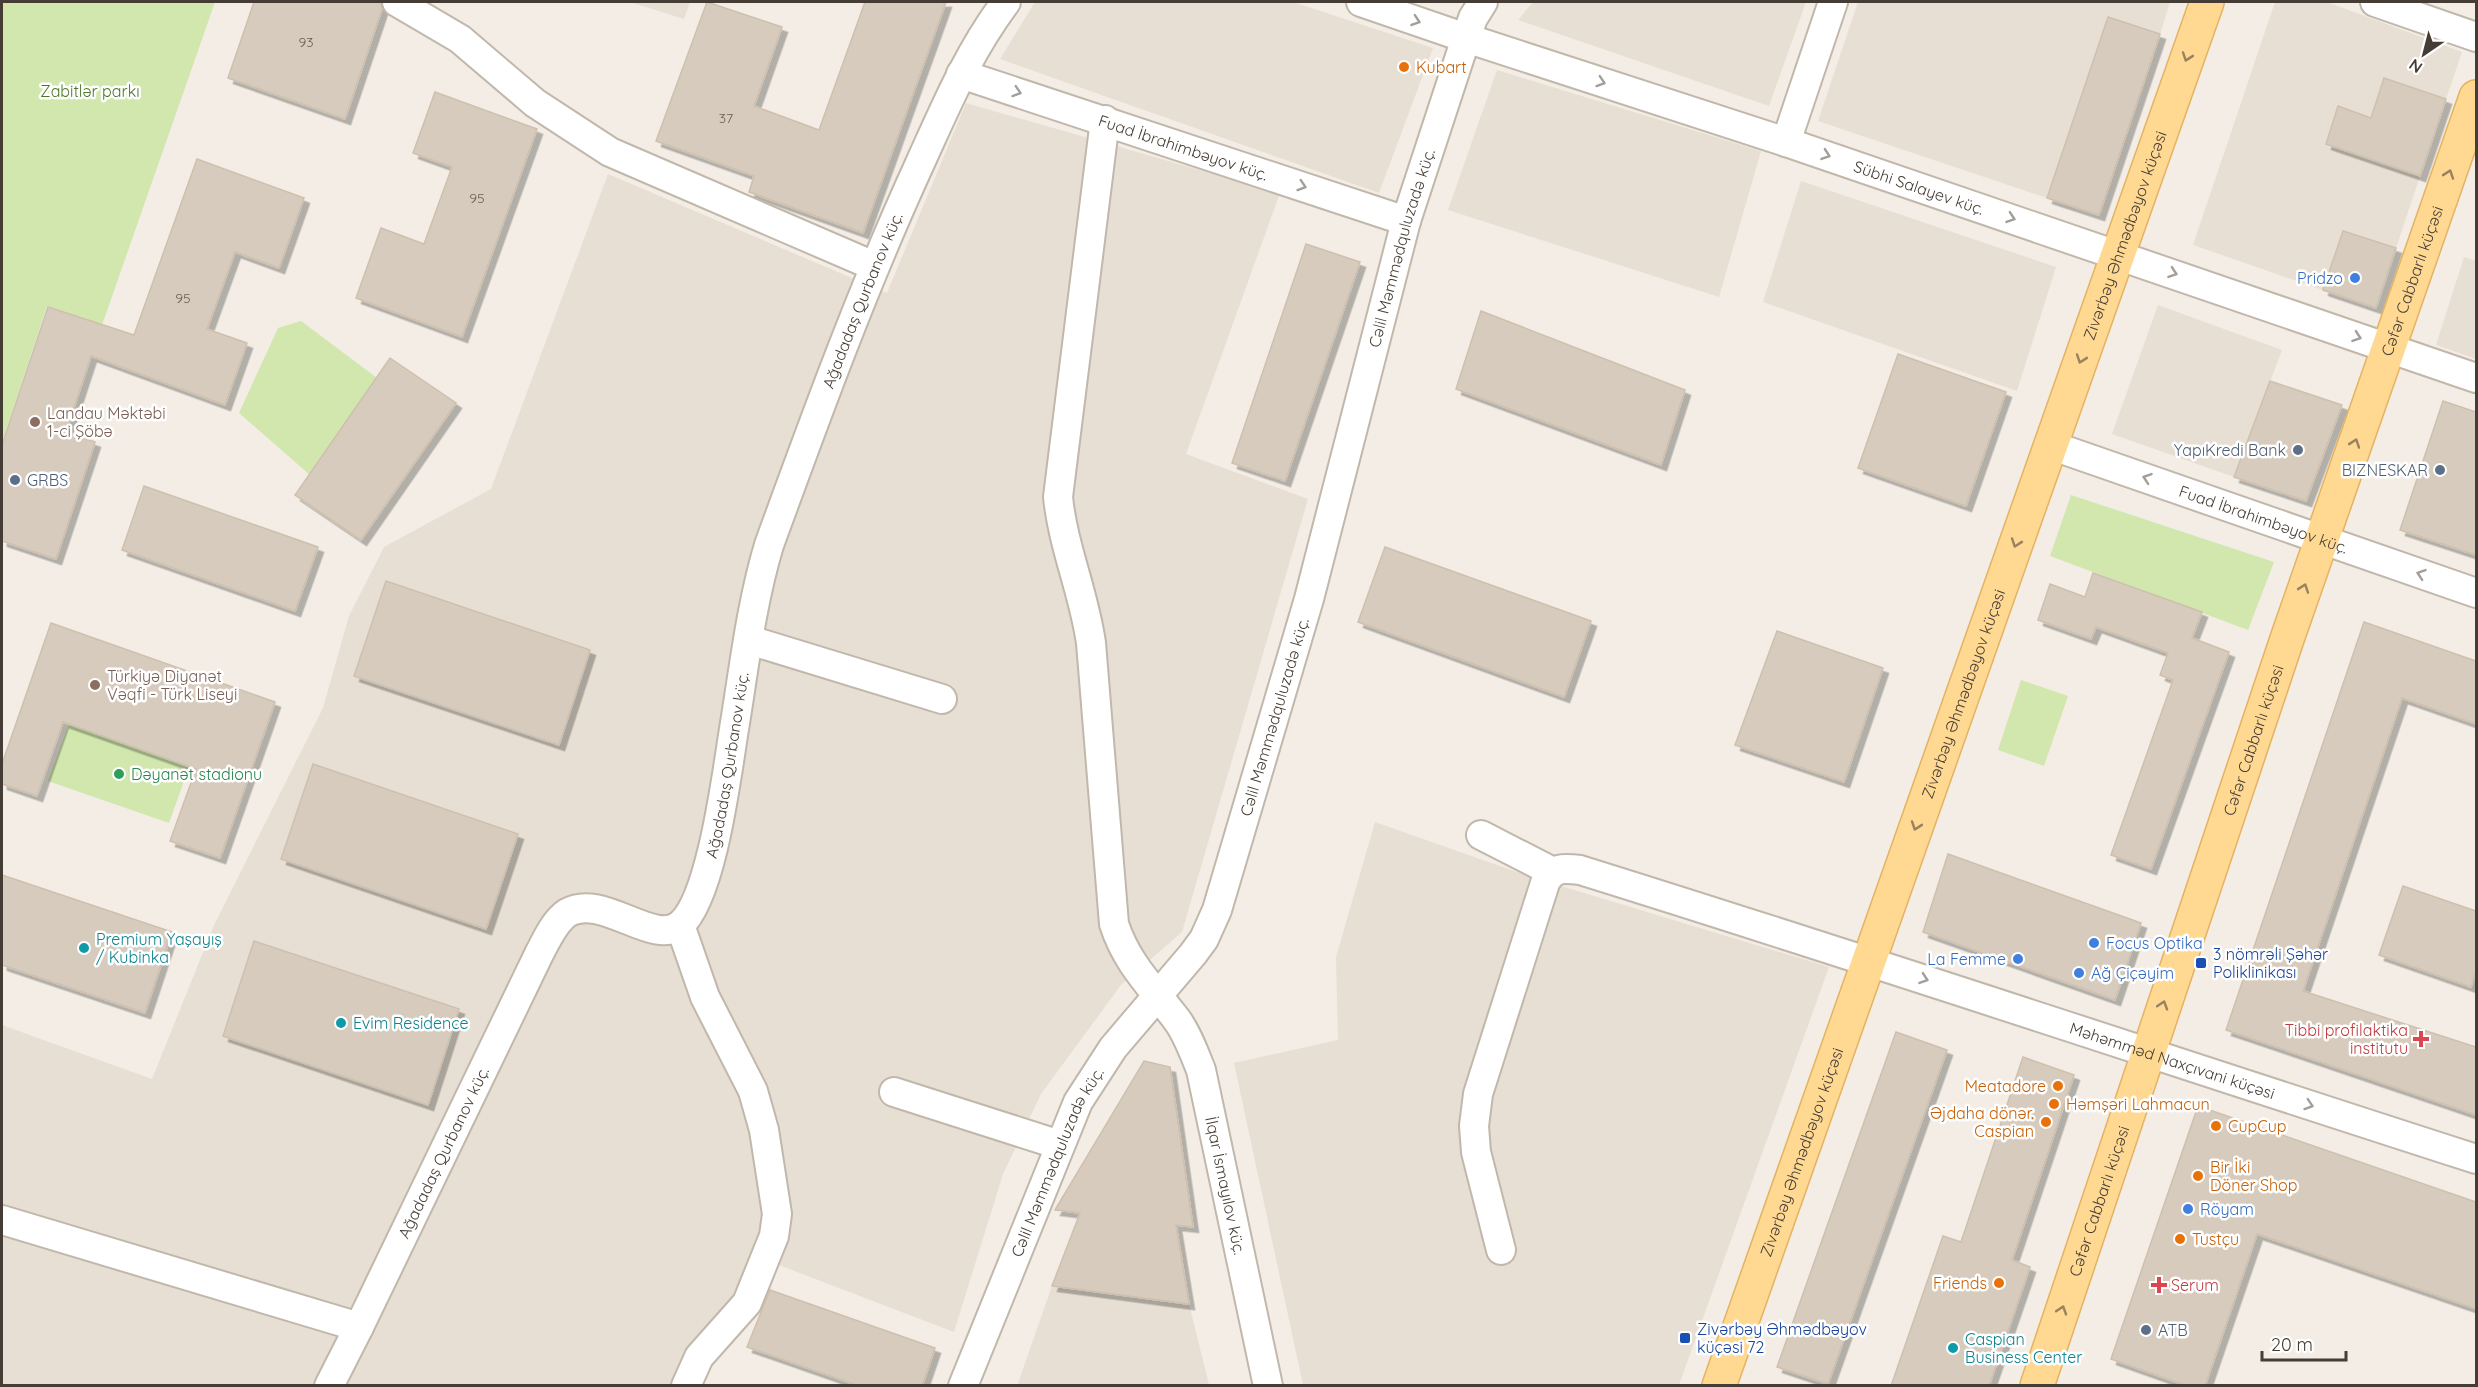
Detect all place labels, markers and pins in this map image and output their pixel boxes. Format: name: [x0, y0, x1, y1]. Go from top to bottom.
place label: Kubart: [1416, 57, 1467, 77]
marker: Kubart: [1397, 60, 1411, 74]
place label: Pridzo: [2297, 268, 2343, 288]
marker: Pridzo: [2348, 271, 2362, 285]
place label: Landau Məktəbi 1-ci Şöbə: [47, 403, 166, 441]
marker: Landau Məktəbi 1-ci Şöbə: [28, 415, 42, 429]
place label: YapıKredi Bank: [2174, 440, 2286, 460]
marker: YapıKredi Bank: [2291, 443, 2305, 457]
place label: BIZNESKAR: [2342, 460, 2428, 480]
marker: BIZNESKAR: [2433, 463, 2447, 477]
place label: GRBS: [27, 470, 68, 490]
marker: GRBS: [8, 473, 22, 487]
place label: Türkiyə Diyanət Vəqfi - Türk Liseyi: [107, 666, 237, 704]
marker: Türkiyə Diyanət Vəqfi - Türk Liseyi: [88, 678, 102, 692]
place label: Dəyanət stadionu: [131, 764, 262, 784]
marker: Dəyanət stadionu: [112, 767, 126, 781]
place label: Premium Yaşayış / Kubinka: [96, 929, 222, 967]
place label: Focus Optika: [2106, 933, 2203, 953]
marker: Focus Optika: [2087, 936, 2101, 950]
marker: Premium Yaşayış / Kubinka: [77, 941, 91, 955]
place label: 3 nömrəli Şəhər Poliklinikası: [2213, 944, 2328, 982]
place label: La Femme: [1927, 949, 2006, 969]
marker: La Femme: [2011, 952, 2025, 966]
marker: 3 nömrəli Şəhər Poliklinikası: [2194, 956, 2208, 970]
place label: Ağ Çiçəyim: [2091, 963, 2174, 983]
marker: Ağ Çiçəyim: [2072, 966, 2086, 980]
place label: Evim Residence: [353, 1013, 469, 1033]
marker: Evim Residence: [334, 1016, 348, 1030]
place label: Tibbi profilaktika institutu: [2284, 1020, 2408, 1058]
marker: Tibbi profilaktika institutu: [2412, 1030, 2430, 1048]
place label: Meatadore: [1965, 1076, 2046, 1096]
marker: Meatadore: [2051, 1079, 2065, 1093]
place label: Həmşəri Lahmacun: [2066, 1094, 2210, 1114]
marker: Həmşəri Lahmacun: [2047, 1097, 2061, 1111]
place label: Əjdaha dönər. Caspian: [1930, 1103, 2034, 1141]
marker: Əjdaha dönər. Caspian: [2039, 1115, 2053, 1129]
place label: CupCup: [2228, 1116, 2287, 1136]
marker: CupCup: [2209, 1119, 2223, 1133]
place label: Bir İki Döner Shop: [2210, 1157, 2297, 1195]
marker: Bir İki Döner Shop: [2191, 1169, 2205, 1183]
place label: Röyam: [2200, 1199, 2254, 1219]
marker: Röyam: [2181, 1202, 2195, 1216]
place label: Tustçu: [2192, 1229, 2239, 1249]
marker: Tustçu: [2173, 1232, 2187, 1246]
place label: Friends: [1933, 1273, 1987, 1293]
place label: Serum: [2171, 1275, 2219, 1295]
marker: Friends: [1992, 1276, 2006, 1290]
marker: Serum: [2152, 1278, 2166, 1292]
place label: Zivərbəy Əhmədbəyov küçəsi 72: [1697, 1319, 1867, 1357]
place label: ATB: [2158, 1320, 2188, 1340]
marker: ATB: [2139, 1323, 2153, 1337]
place label: Caspian Business Center: [1965, 1329, 2082, 1367]
marker: Zivərbəy Əhmədbəyov küçəsi 72: [1678, 1331, 1692, 1345]
marker: Caspian Business Center: [1946, 1341, 1960, 1355]

